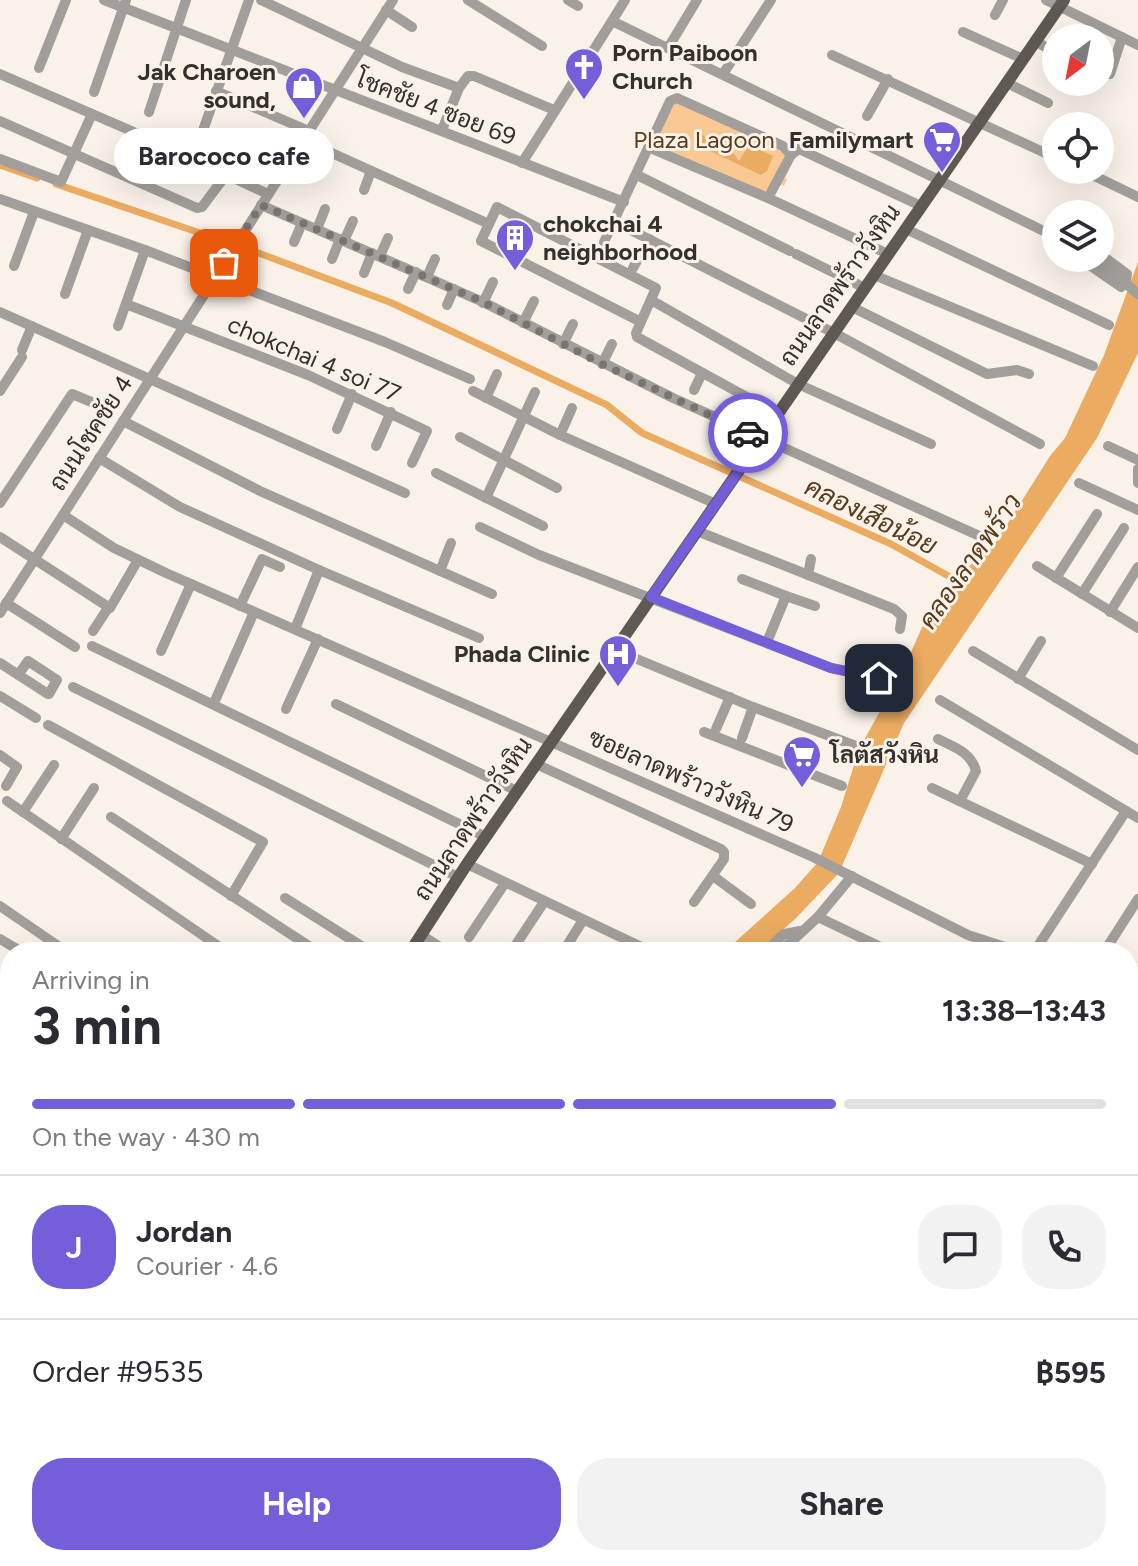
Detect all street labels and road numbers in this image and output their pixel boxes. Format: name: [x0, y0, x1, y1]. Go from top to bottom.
street label: โชคชัย 4 ซอย 69: [350, 62, 521, 151]
street label: ถนนลาดพร้าววังหิน: [773, 198, 906, 371]
street label: chokchai 4 soi 77: [223, 309, 405, 408]
street label: ถนนโชคชัย 4: [42, 369, 139, 496]
street label: ซอยลาดพร้าววังหิน 79: [584, 722, 798, 839]
street label: ถนนลาดพร้าววังหิน: [407, 731, 538, 906]

